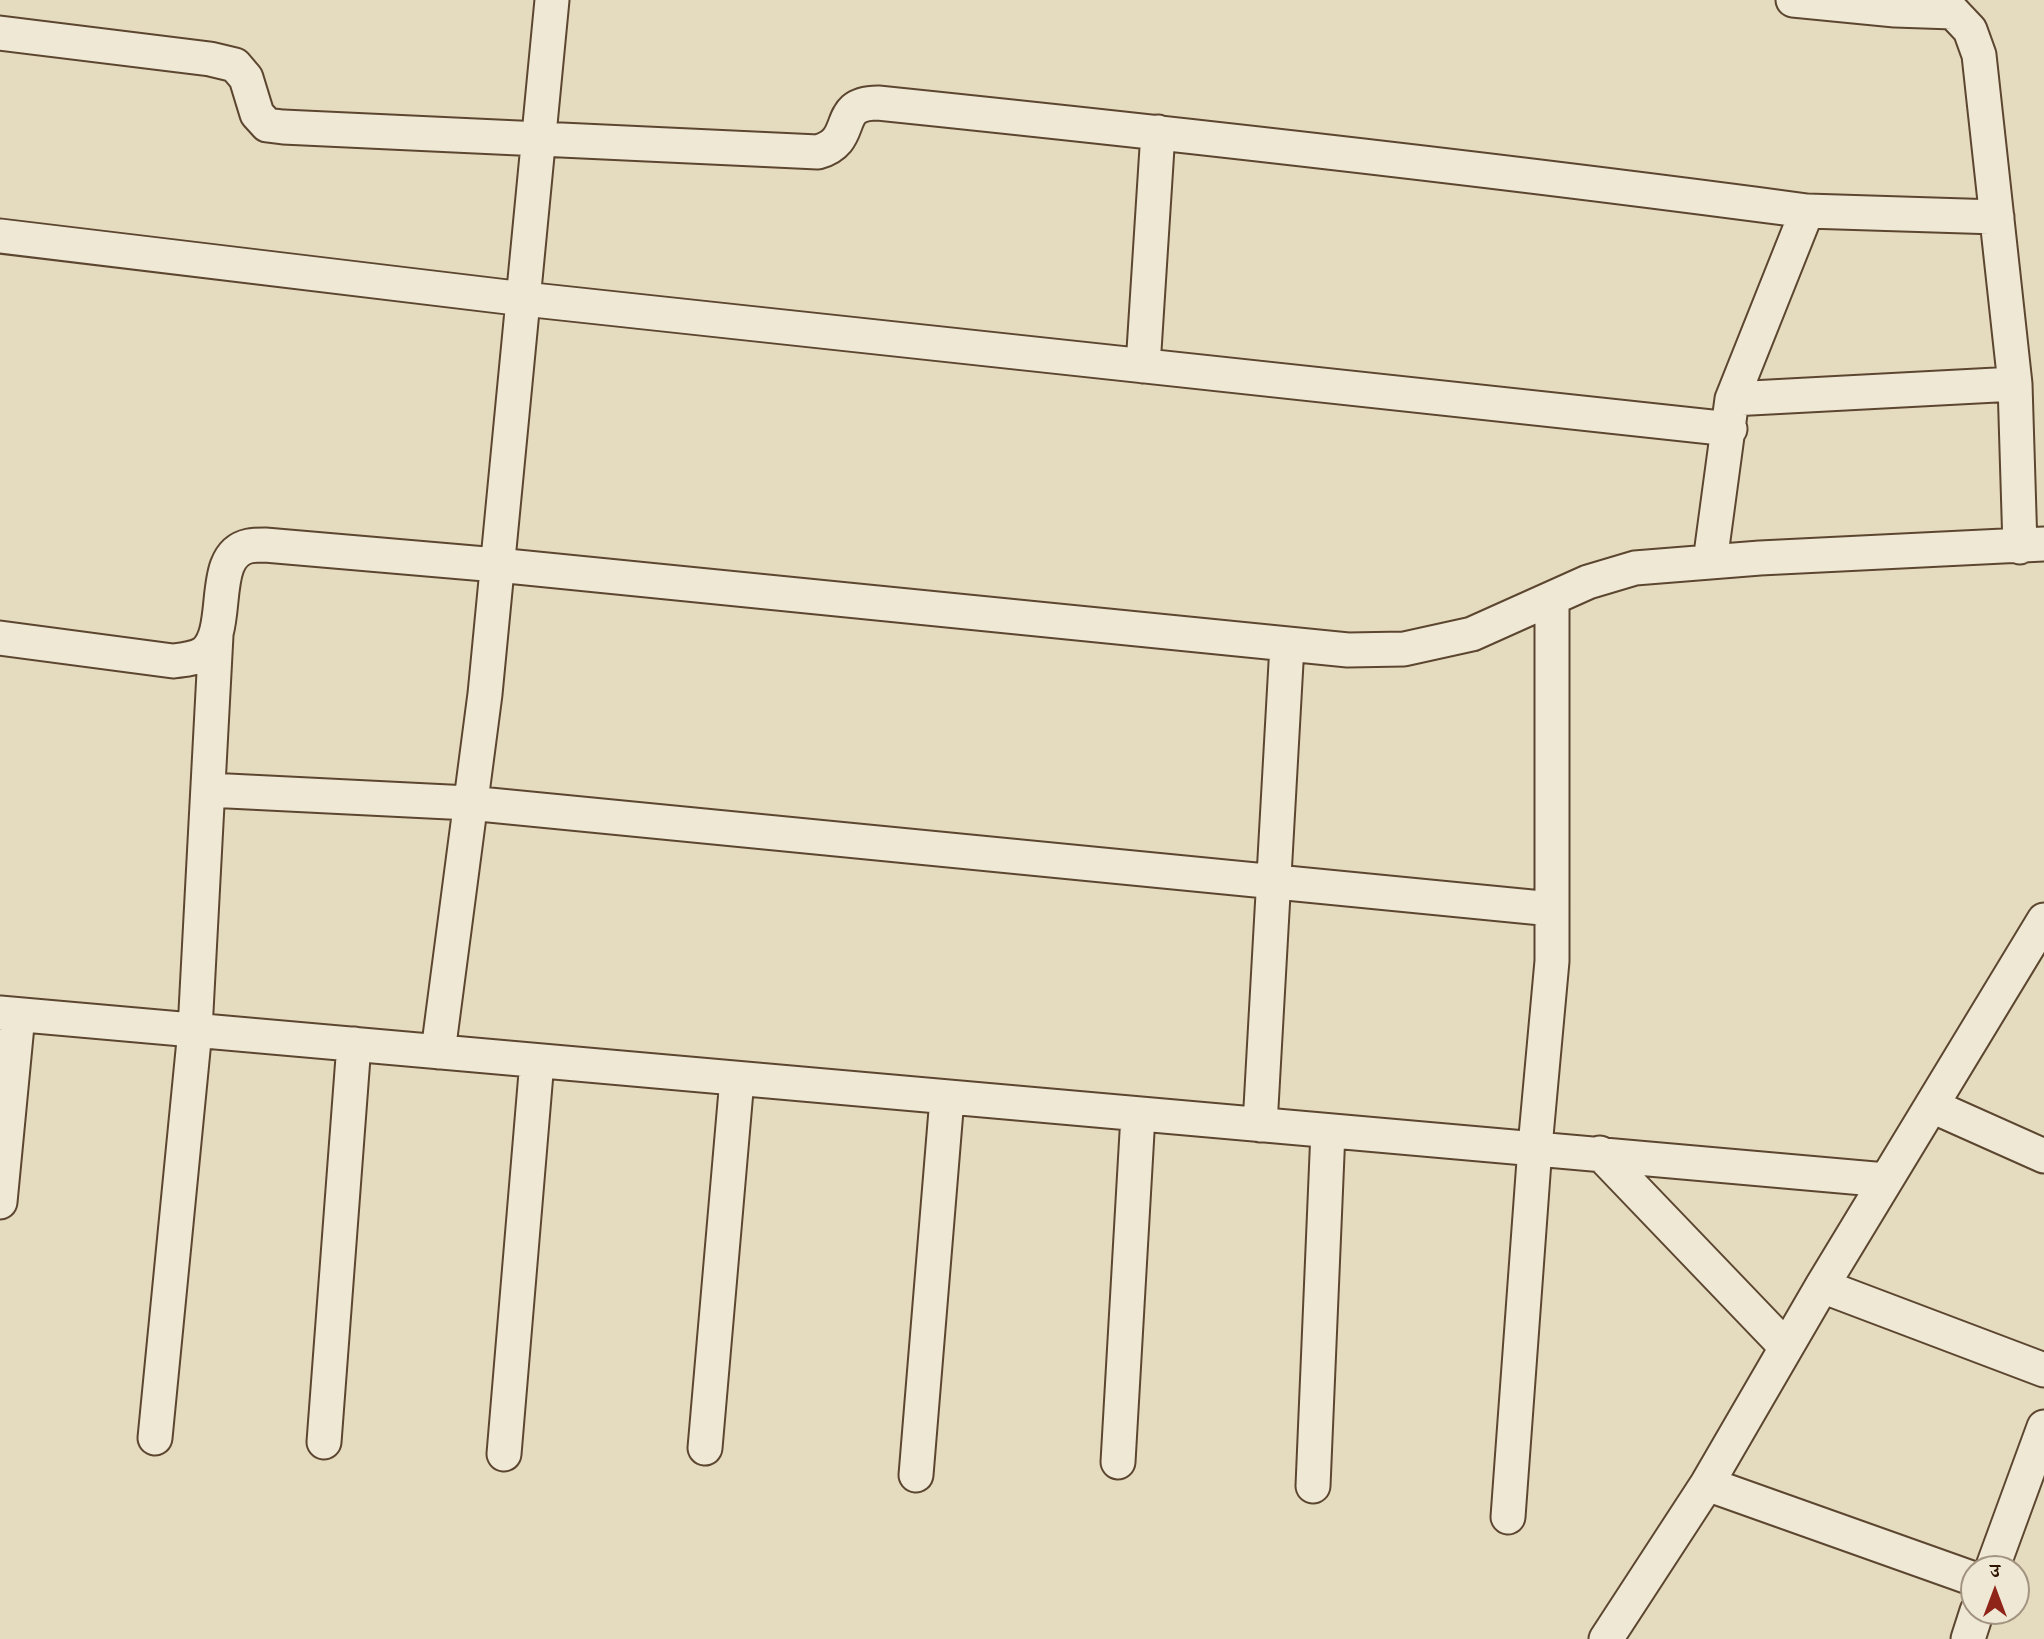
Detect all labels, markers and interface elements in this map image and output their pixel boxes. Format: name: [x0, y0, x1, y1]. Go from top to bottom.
north arrow: [1960, 1555, 2030, 1625]
text: उ: [1990, 1559, 2000, 1582]

